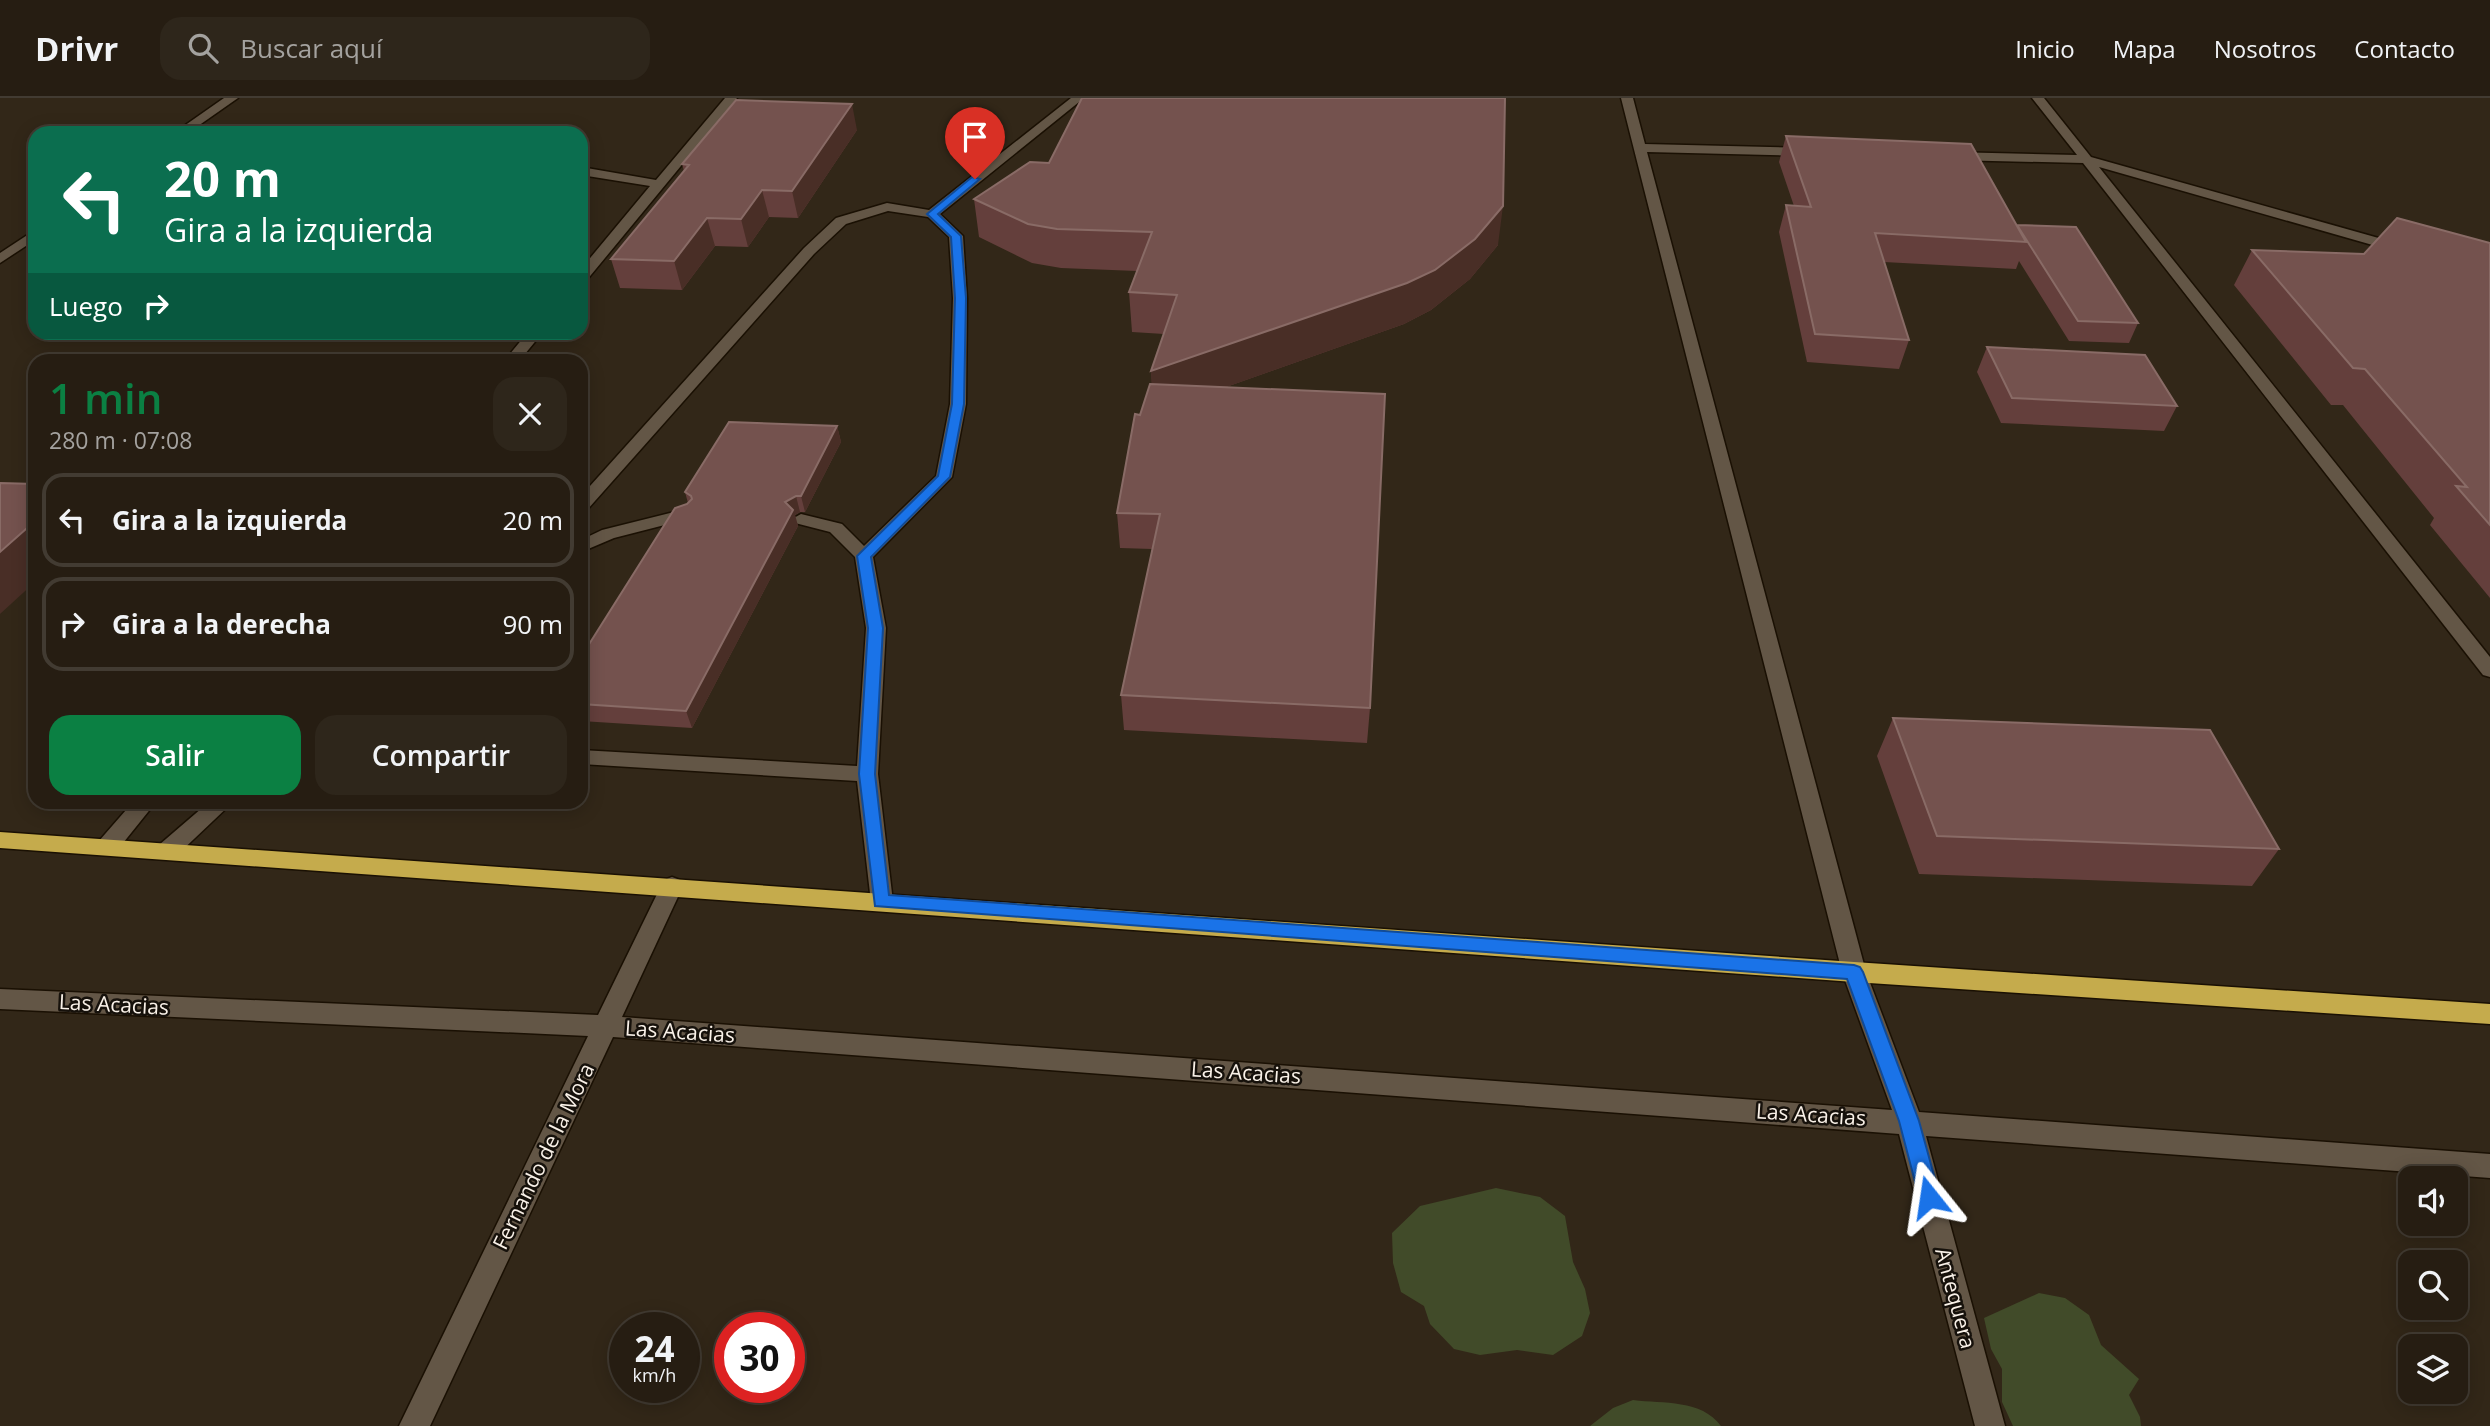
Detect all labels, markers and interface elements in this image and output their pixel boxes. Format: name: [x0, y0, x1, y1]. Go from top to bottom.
search box: [160, 17, 650, 80]
text: Drivr: [35, 26, 118, 71]
icon: search: [184, 29, 222, 67]
text: Buscar aquí: [240, 30, 383, 66]
text: Inicio: [2015, 32, 2075, 65]
text: Mapa: [2113, 32, 2176, 65]
text: Nosotros: [2214, 32, 2316, 65]
text: Contacto: [2354, 32, 2455, 65]
pin: [945, 107, 1005, 179]
icon: arrive: [956, 118, 994, 156]
text: 20 m: [164, 145, 281, 211]
icon: left: [49, 154, 140, 245]
text: Gira a la izquierda: [164, 208, 434, 251]
icon: right: [137, 287, 175, 325]
text: Luego: [49, 288, 123, 324]
text: 1 min: [49, 369, 162, 426]
button: close: [493, 377, 567, 451]
text: 280 m · 07:08: [49, 424, 192, 456]
icon: left: [53, 501, 91, 539]
text: Gira a la izquierda: [112, 502, 347, 538]
text: 20 m: [502, 502, 563, 538]
icon: right: [53, 605, 91, 643]
text: Gira a la derecha: [112, 606, 331, 642]
text: 90 m: [502, 606, 563, 642]
button: Salir: [49, 715, 301, 795]
button: Compartir: [315, 715, 567, 795]
street label: Las Acacias: [58, 987, 170, 1021]
street label: Las Acacias: [624, 1013, 736, 1049]
street label: Las Acacias: [1190, 1054, 1302, 1090]
street label: Fernando de la Mora: [486, 1058, 600, 1254]
street label: Las Acacias: [1755, 1096, 1867, 1132]
position arrow: [1892, 1160, 1966, 1234]
map controls: [2398, 1166, 2468, 1404]
button: sound: [2398, 1166, 2468, 1236]
street label: Antequera: [1929, 1245, 1983, 1351]
button: search: [2398, 1250, 2468, 1320]
speed limit sign: 30: [714, 1312, 805, 1403]
text: 24: [634, 1325, 675, 1372]
button: layers: [2398, 1334, 2468, 1404]
text: km/h: [633, 1363, 676, 1387]

